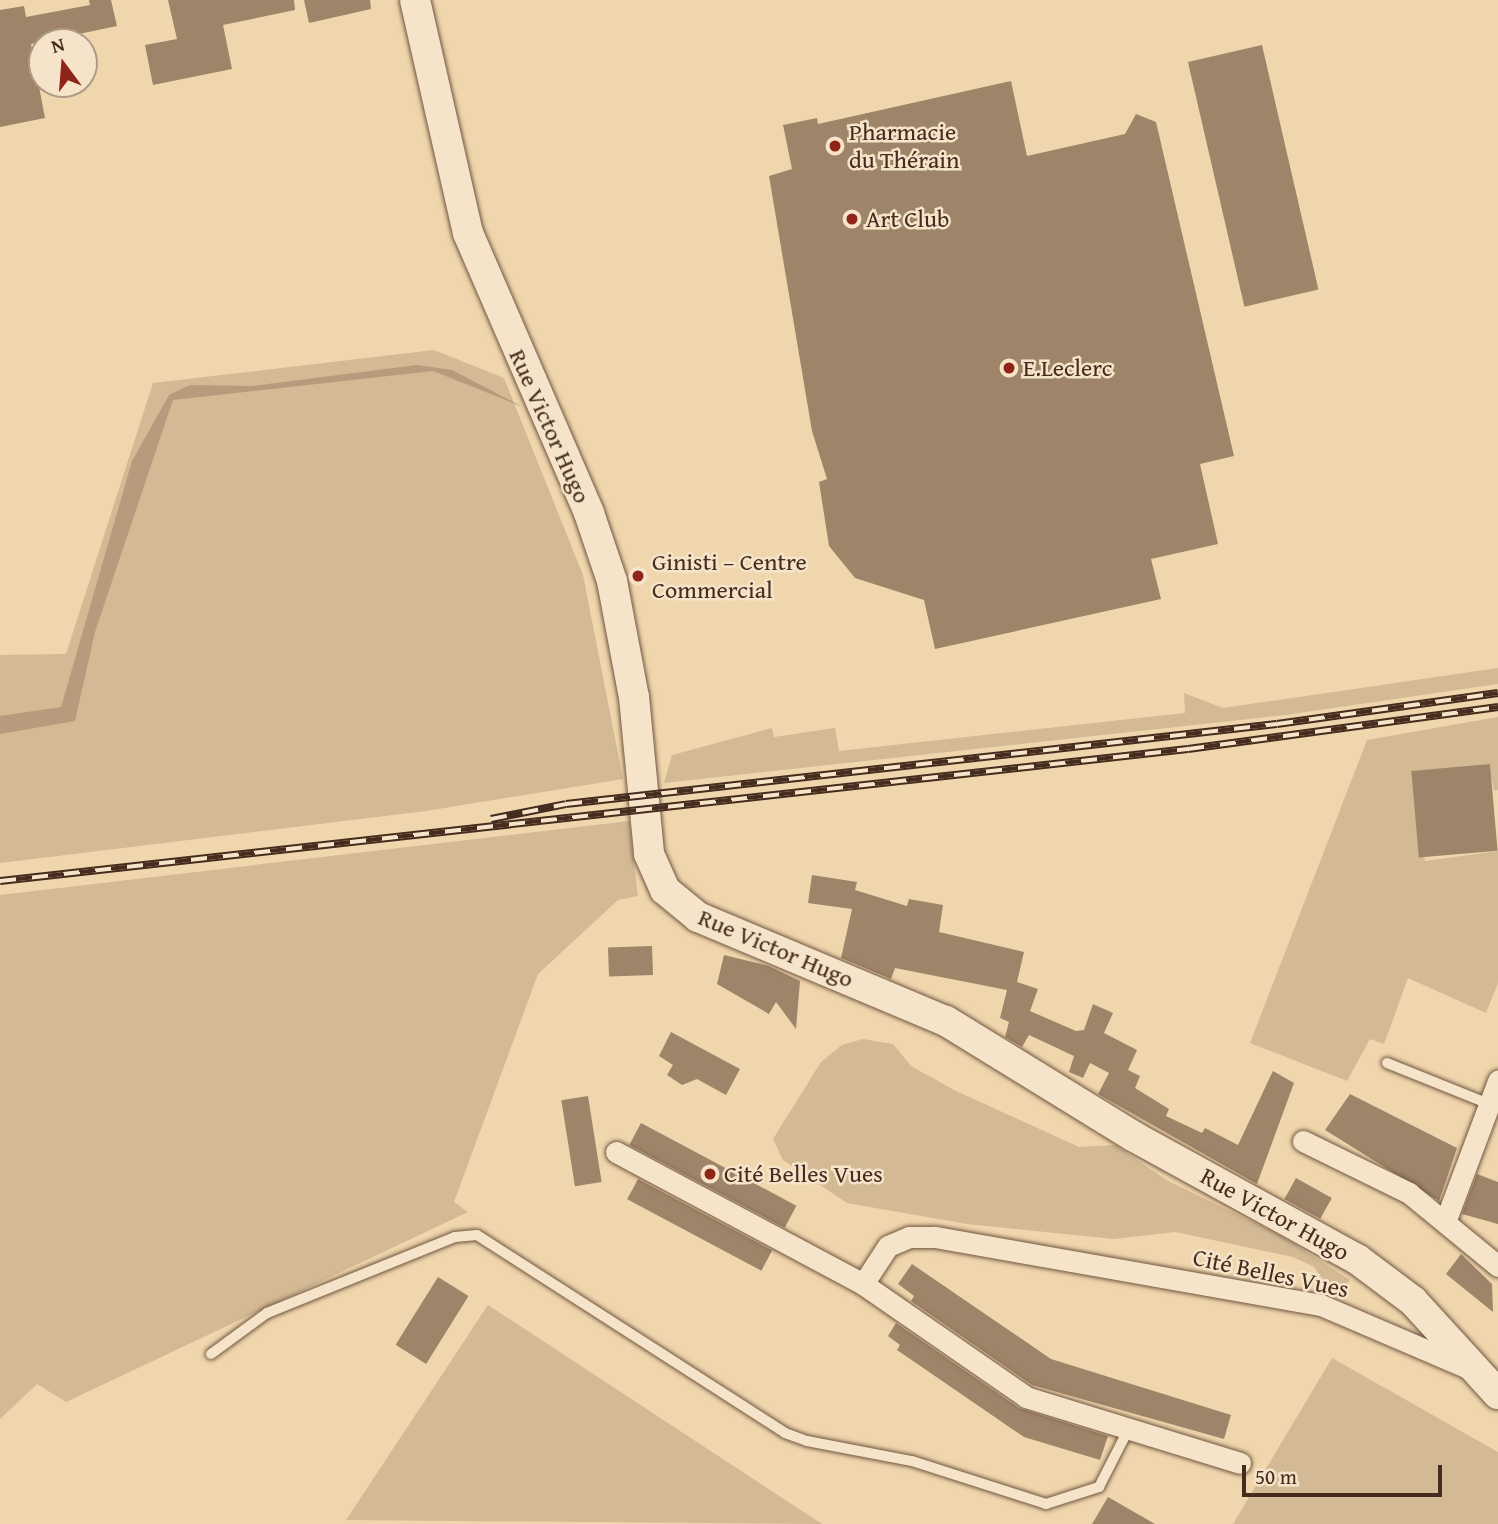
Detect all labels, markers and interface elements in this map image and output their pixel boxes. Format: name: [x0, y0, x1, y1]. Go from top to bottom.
north arrow: [28, 28, 98, 98]
text: N: [48, 30, 68, 60]
place label: Pharmacie du Thérain: [849, 118, 959, 174]
marker: Pharmacie du Thérain: [827, 138, 843, 154]
place label: Art Club: [866, 205, 949, 233]
marker: Art Club: [844, 211, 860, 227]
street label: Rue Victor Hugo: [503, 345, 597, 507]
place label: E.Leclerc: [1023, 354, 1112, 382]
marker: E.Leclerc: [1001, 360, 1017, 376]
place label: Ginisti – Centre Commercial: [652, 548, 807, 604]
marker: Ginisti – Centre Commercial: [630, 568, 646, 584]
street label: Rue Victor Hugo: [694, 902, 858, 994]
place label: Cité Belles Vues: [724, 1160, 883, 1188]
street label: Rue Victor Hugo: [1196, 1161, 1354, 1267]
marker: Cité Belles Vues: [702, 1166, 718, 1182]
street label: Cité Belles Vues: [1190, 1242, 1352, 1304]
scale bar: [1246, 1450, 1446, 1494]
text: 50 m: [1255, 1461, 1297, 1492]

